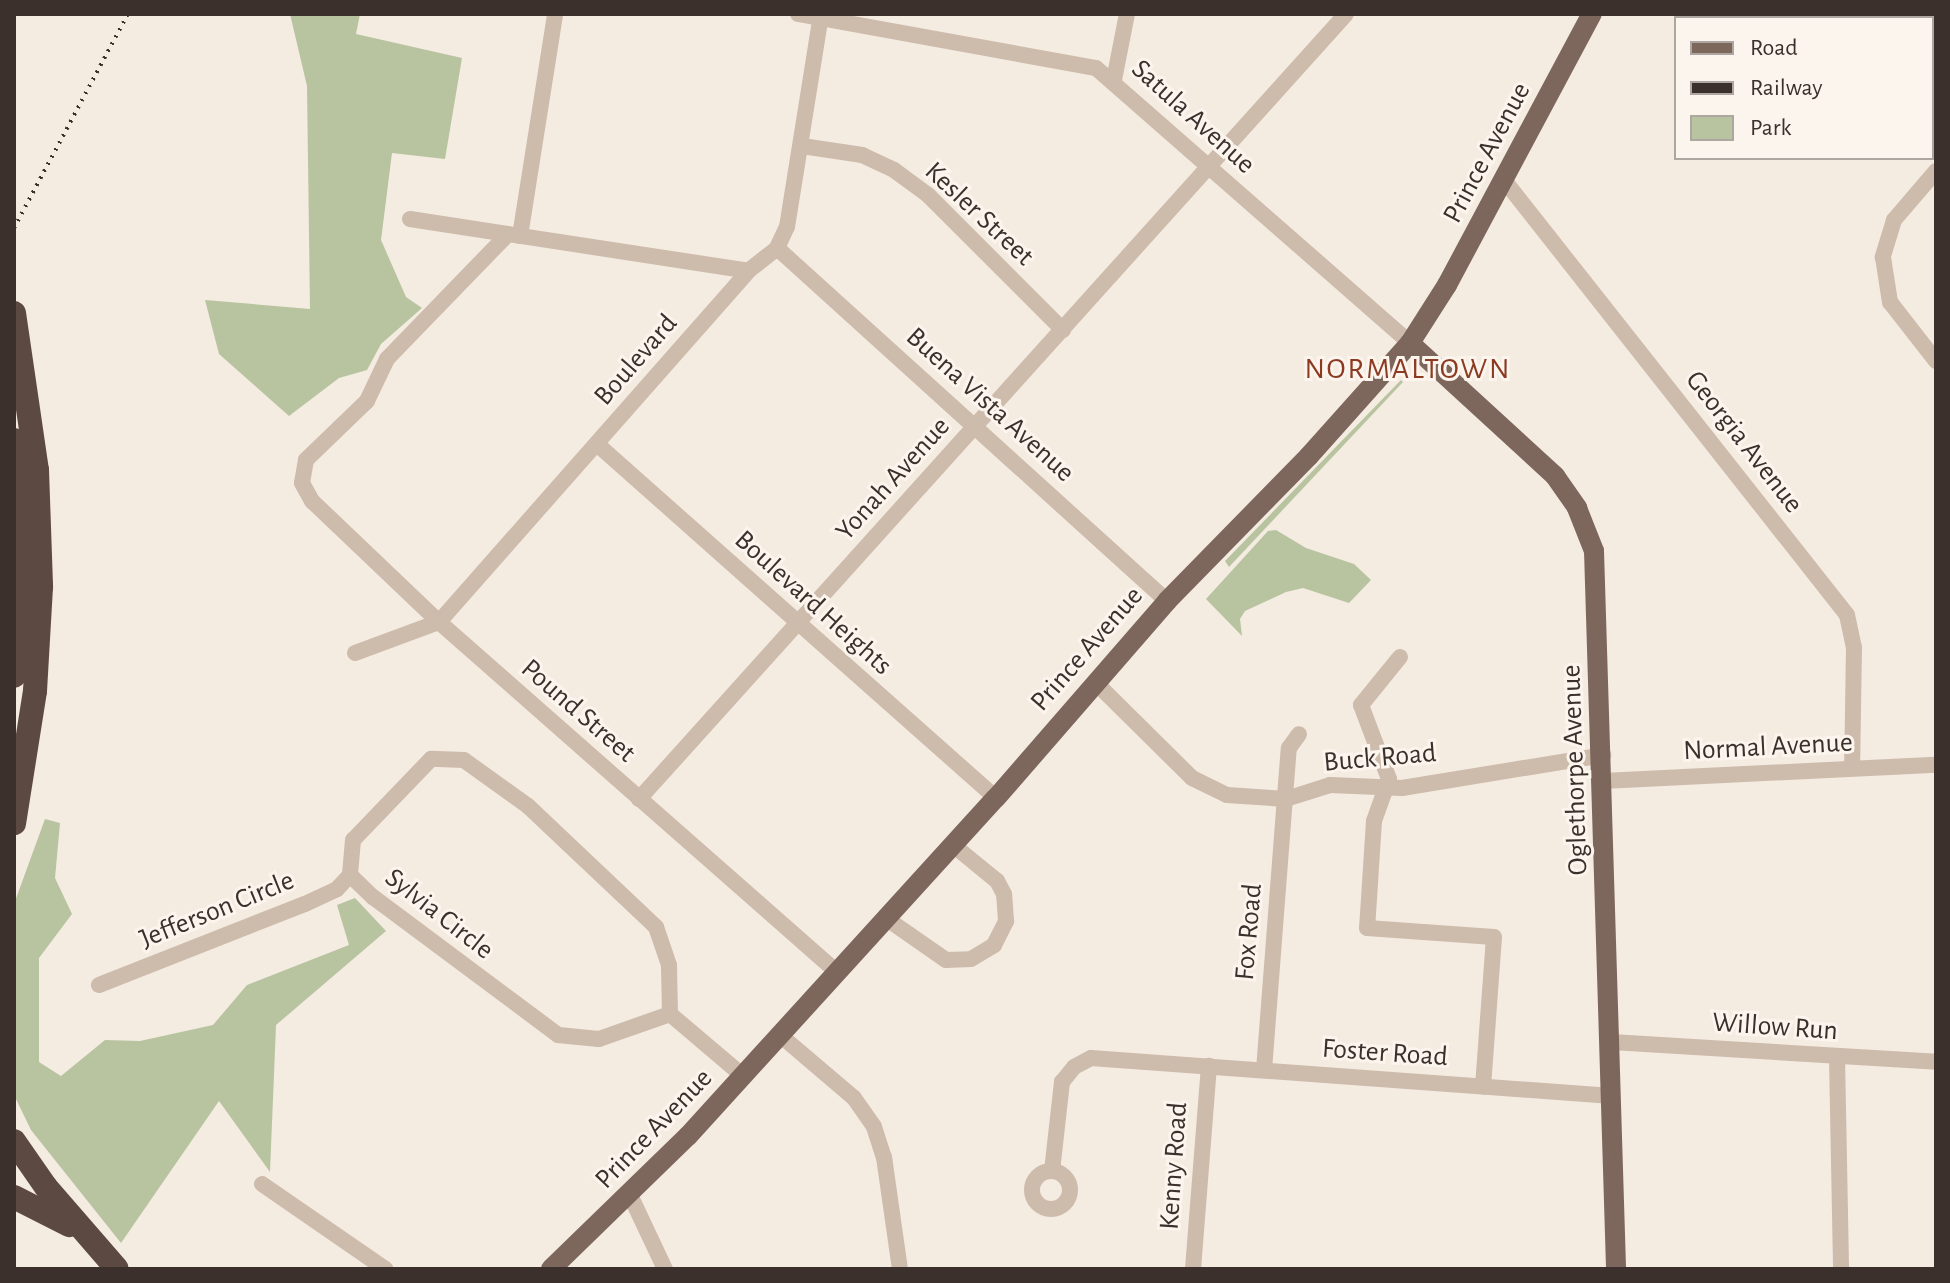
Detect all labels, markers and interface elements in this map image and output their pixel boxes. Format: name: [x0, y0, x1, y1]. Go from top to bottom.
legend: [1674, 16, 1934, 160]
text: Road: [1750, 36, 1798, 60]
street label: Satula Avenue: [1124, 53, 1262, 181]
text: Railway: [1750, 76, 1822, 100]
street label: Prince Avenue: [1436, 77, 1538, 229]
text: Park: [1750, 116, 1791, 140]
street label: Kesler Street: [917, 155, 1041, 273]
street label: Boulevard: [587, 307, 685, 413]
street label: Buena Vista Avenue: [899, 321, 1081, 489]
district label: NORMALTOWN: [1304, 351, 1512, 387]
street label: Georgia Avenue: [1678, 364, 1810, 520]
street label: Yonah Avenue: [829, 410, 957, 548]
street label: Boulevard Heights: [727, 523, 899, 683]
street label: Prince Avenue: [1024, 580, 1150, 718]
street label: Pound Street: [514, 652, 642, 770]
street label: Oglethorpe Avenue: [1555, 664, 1595, 876]
street label: Normal Avenue: [1682, 726, 1854, 768]
street label: Buck Road: [1322, 736, 1438, 780]
street label: Sylvia Circle: [378, 861, 500, 967]
street label: Jefferson Circle: [135, 864, 299, 956]
street label: Fox Road: [1228, 882, 1270, 982]
street label: Willow Run: [1711, 1006, 1839, 1048]
street label: Foster Road: [1321, 1032, 1449, 1074]
street label: Prince Avenue: [588, 1062, 720, 1196]
street label: Kenny Road: [1153, 1101, 1195, 1231]

